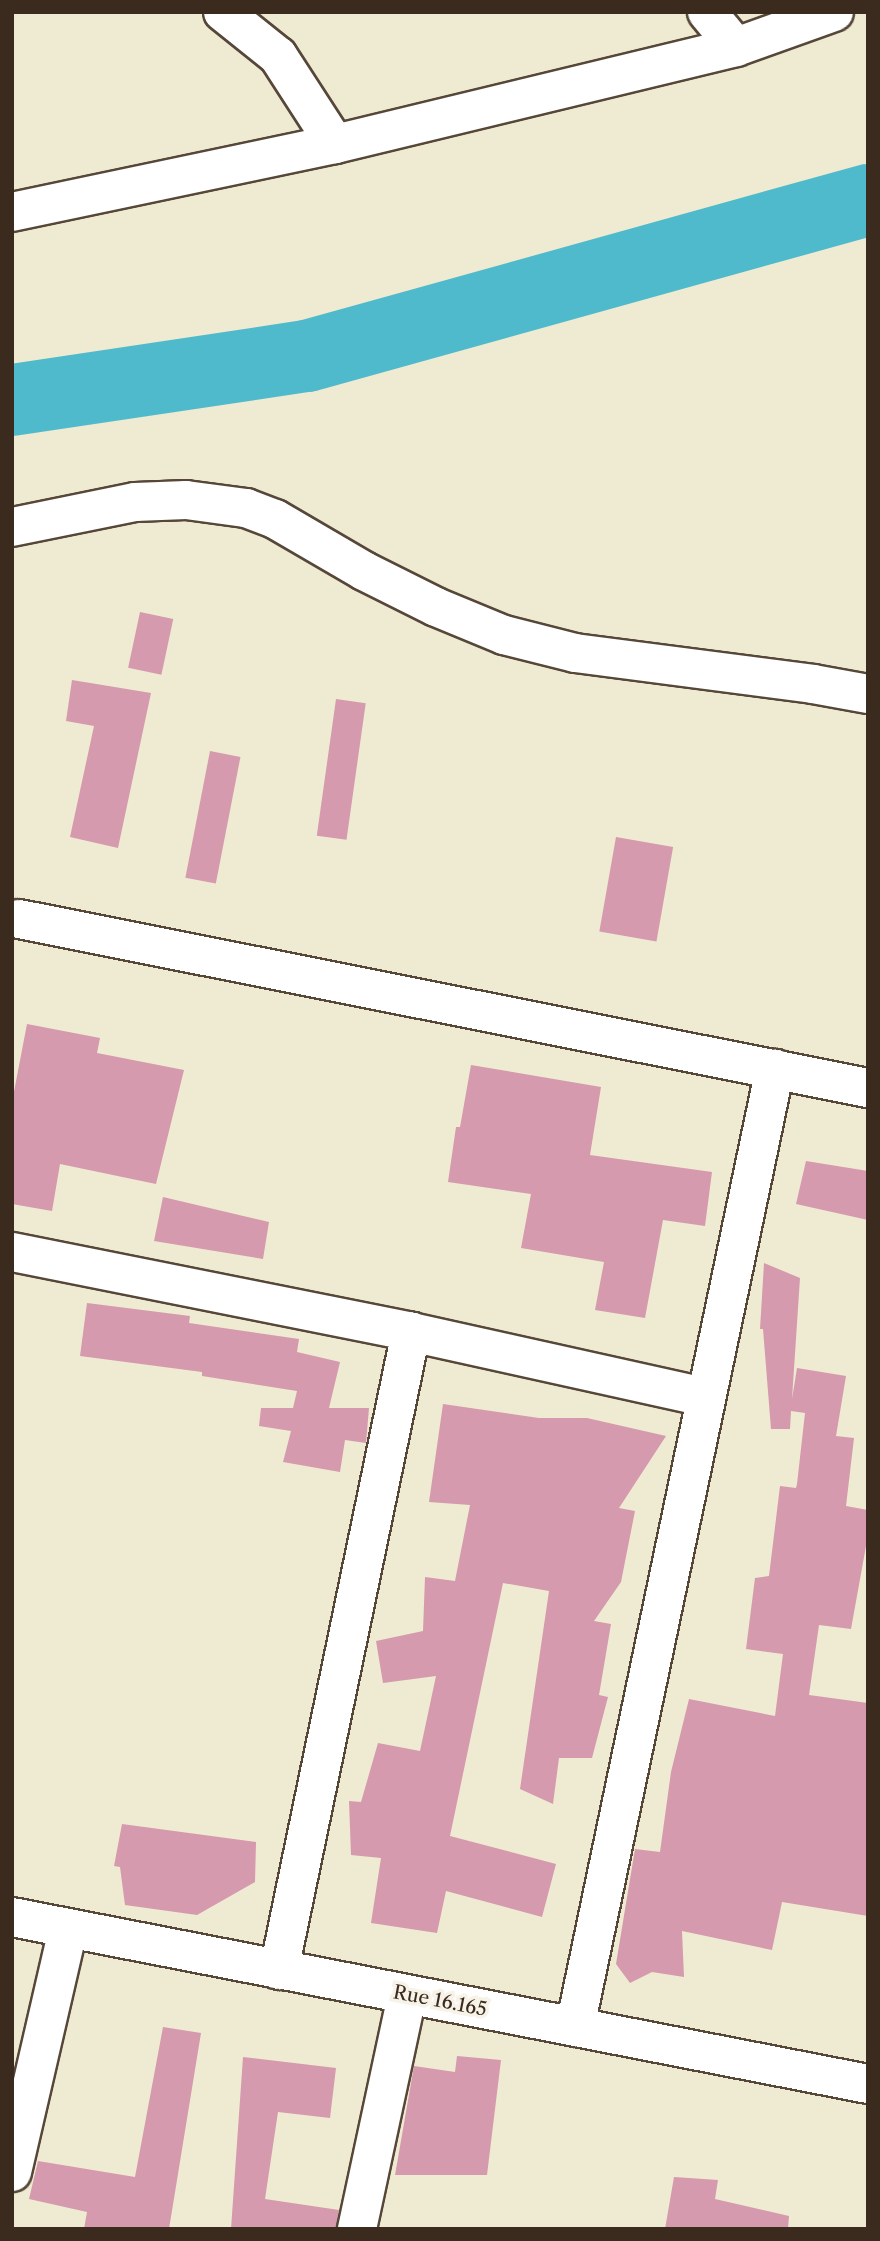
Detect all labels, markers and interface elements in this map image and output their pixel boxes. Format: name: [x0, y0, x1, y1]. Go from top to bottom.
street label: Rue 16.165: [391, 1981, 489, 2021]

